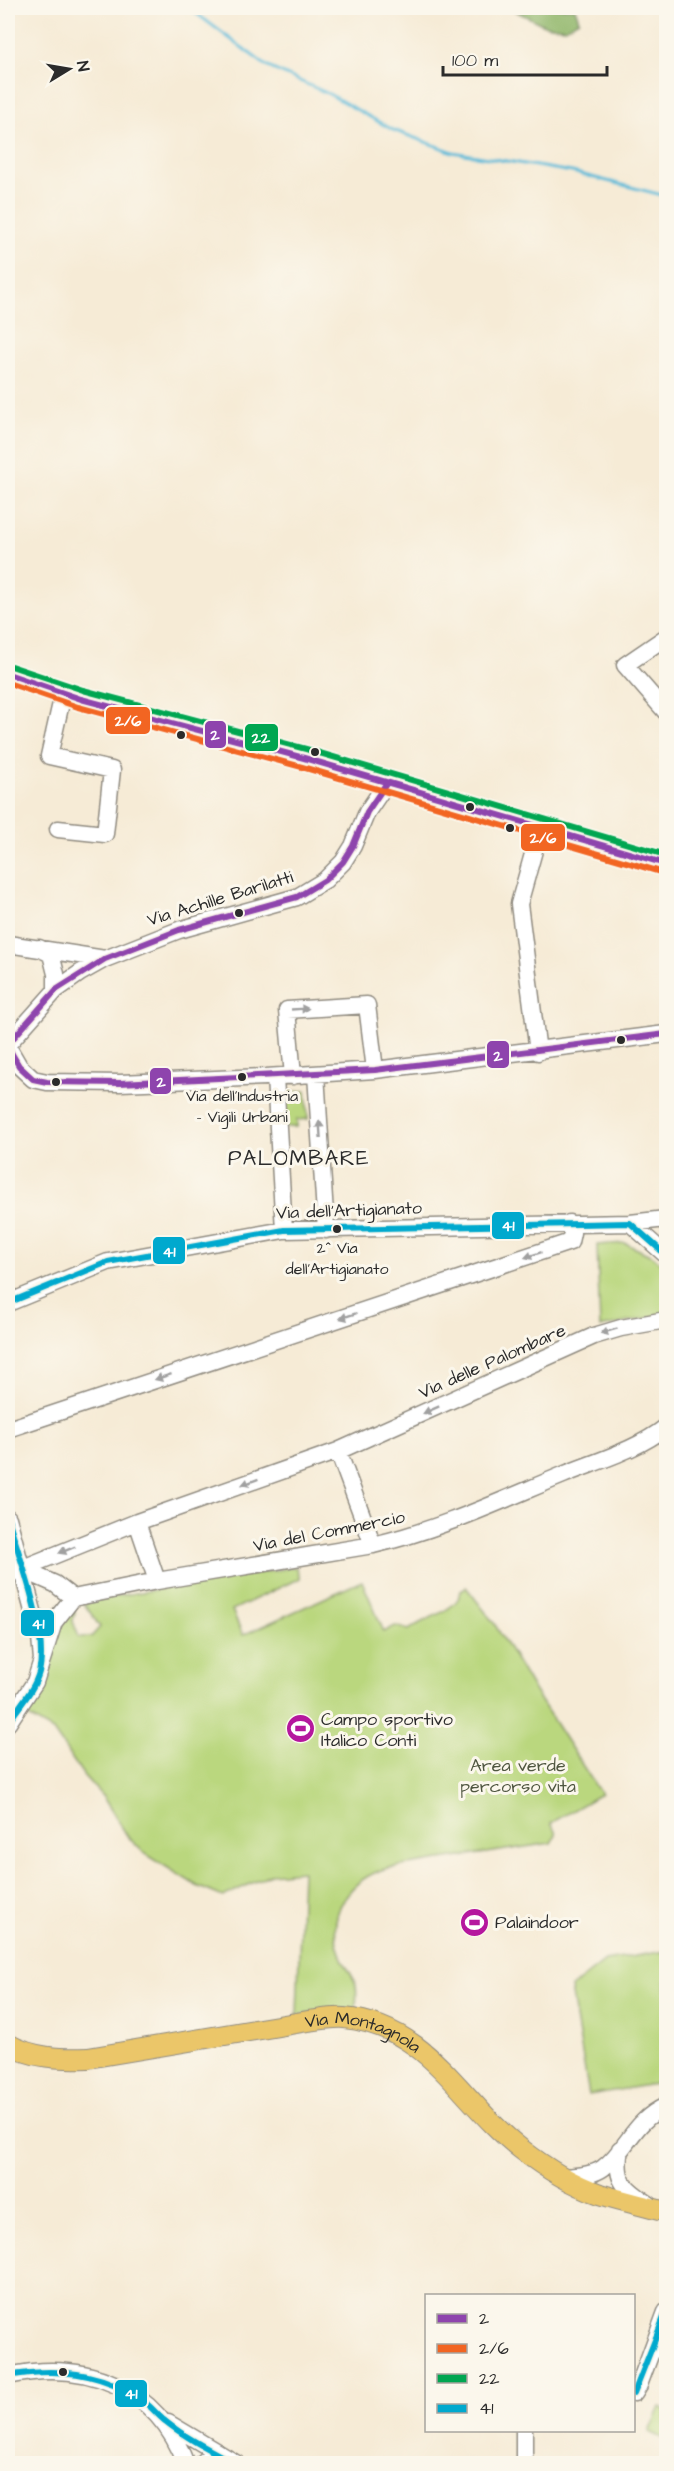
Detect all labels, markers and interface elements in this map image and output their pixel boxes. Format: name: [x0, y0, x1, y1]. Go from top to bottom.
north arrow: [39, 39, 99, 99]
scale bar: [443, 39, 606, 77]
text: 100 m: [452, 48, 498, 73]
text: N: [71, 59, 94, 73]
line badge: 2/6: [105, 706, 151, 735]
text: 2/6: [114, 710, 141, 732]
line badge: 2: [204, 720, 227, 749]
line badge: 22: [244, 723, 279, 752]
text: 2: [209, 724, 220, 746]
text: 22: [251, 727, 271, 749]
unlabelled marker: [175, 729, 187, 741]
unlabelled marker: [309, 746, 321, 758]
unlabelled marker: [464, 801, 476, 813]
unlabelled marker: [504, 822, 516, 834]
line badge: 2/6: [520, 823, 566, 852]
text: 2/6: [529, 827, 556, 849]
street label: Via Achille Barilatti: [144, 864, 296, 933]
unlabelled marker: [233, 907, 245, 919]
one-way arrow: [291, 1004, 310, 1014]
unlabelled marker: [615, 1034, 627, 1046]
line badge: 2: [486, 1040, 510, 1069]
text: 2: [492, 1045, 503, 1067]
line badge: 2: [149, 1067, 172, 1095]
text: 2: [155, 1071, 166, 1093]
marker: Via dell'Industria - Vigili Urbani: [236, 1071, 248, 1083]
unlabelled marker: [50, 1076, 62, 1088]
place label: Via dell'Industria - Vigili Urbani: [186, 1085, 298, 1129]
one-way arrow: [315, 1120, 324, 1139]
district label: PALOMBARE: [228, 1144, 370, 1173]
street label: Via dell'Artigianato: [276, 1195, 422, 1227]
line badge: 41: [491, 1211, 525, 1240]
text: 41: [502, 1215, 515, 1237]
marker: 2^ Via dell'Artigianato: [331, 1223, 343, 1235]
line badge: 41: [152, 1236, 186, 1265]
place label: 2^ Via dell'Artigianato: [286, 1237, 388, 1281]
text: 41: [163, 1241, 176, 1263]
one-way arrow: [524, 1250, 542, 1260]
one-way arrow: [339, 1312, 357, 1321]
street label: Via delle Palombare: [415, 1318, 570, 1405]
one-way arrow: [600, 1327, 618, 1337]
one-way arrow: [154, 1373, 172, 1382]
one-way arrow: [422, 1406, 440, 1415]
one-way arrow: [241, 1478, 259, 1488]
street label: Via del Commercio: [251, 1505, 407, 1558]
one-way arrow: [58, 1546, 76, 1555]
line badge: 41: [20, 1609, 55, 1637]
text: 41: [32, 1613, 45, 1635]
place label: Campo sportivo Italico Conti: [321, 1707, 453, 1753]
sports icon: Campo sportivo Italico Conti: [284, 1713, 316, 1745]
park label: Area verde percorso vita: [460, 1753, 576, 1799]
sports icon: Palaindoor: [458, 1906, 490, 1938]
place label: Palaindoor: [495, 1910, 579, 1935]
street label: Via Montagnola: [303, 2005, 426, 2059]
legend: [425, 2294, 635, 2432]
text: 2: [479, 2306, 490, 2331]
text: 2/6: [479, 2336, 509, 2361]
unlabelled marker: [57, 2366, 69, 2378]
text: 22: [479, 2366, 500, 2391]
line badge: 41: [114, 2379, 148, 2408]
text: 41: [125, 2383, 138, 2405]
text: 41: [479, 2396, 494, 2421]

